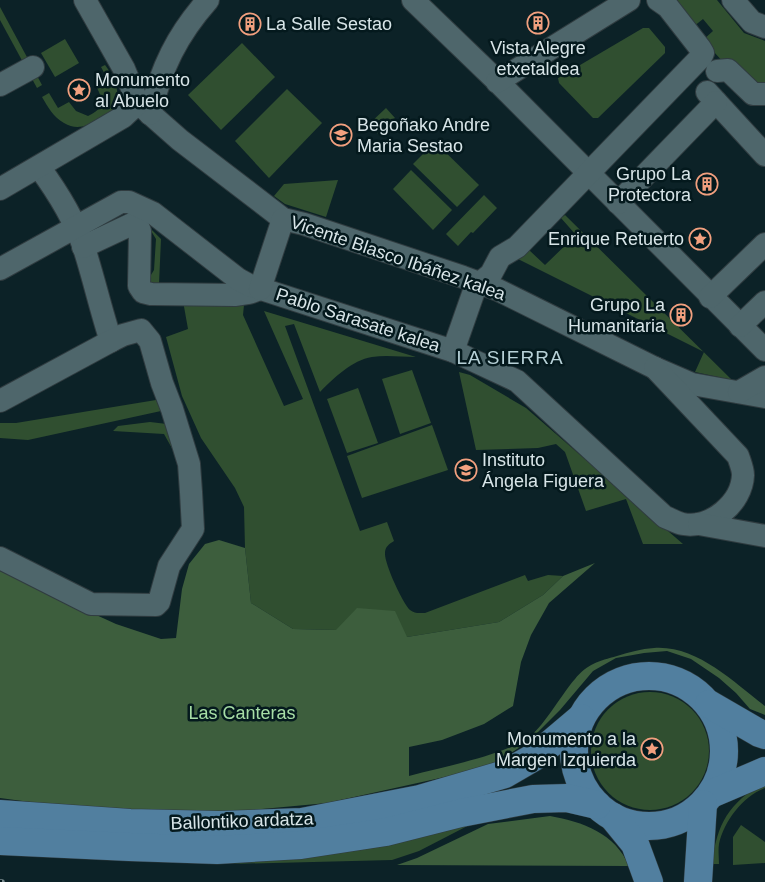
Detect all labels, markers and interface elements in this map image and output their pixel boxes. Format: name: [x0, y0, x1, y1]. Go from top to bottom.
building icon: Vista Alegre etxetaldea: [526, 11, 550, 35]
building icon: La Salle Sestao: [238, 12, 262, 36]
place label: La Salle Sestao: [266, 14, 392, 34]
place label: Vista Alegre etxetaldea: [490, 38, 586, 79]
place label: Monumento al Abuelo: [95, 70, 190, 111]
place icon: Monumento al Abuelo: [67, 78, 91, 102]
place label: Begoñako Andre Maria Sestao: [357, 115, 490, 156]
school or university icon: Begoñako Andre Maria Sestao: [329, 123, 353, 147]
place label: Grupo La Protectora: [608, 164, 692, 205]
building icon: Grupo La Protectora: [695, 172, 719, 196]
street label: Vicente Blasco Ibáñez kalea: [288, 212, 509, 305]
place icon: Enrique Retuerto: [688, 227, 712, 251]
place label: Enrique Retuerto: [548, 229, 684, 249]
street label: Pablo Sarasate kalea: [274, 284, 443, 356]
place label: Grupo La Humanitaria: [568, 295, 666, 336]
building icon: Grupo La Humanitaria: [669, 303, 693, 327]
district label: LA SIERRA: [456, 347, 564, 368]
place label: Instituto Ángela Figuera: [482, 450, 605, 491]
school or university icon: Instituto Ángela Figuera: [454, 458, 478, 482]
park label: Las Canteras: [188, 703, 296, 723]
place label: Monumento a la Margen Izquierda: [496, 729, 637, 770]
place icon: Monumento a la Margen Izquierda: [640, 737, 664, 761]
street label: Ballontiko ardatza: [170, 808, 315, 833]

